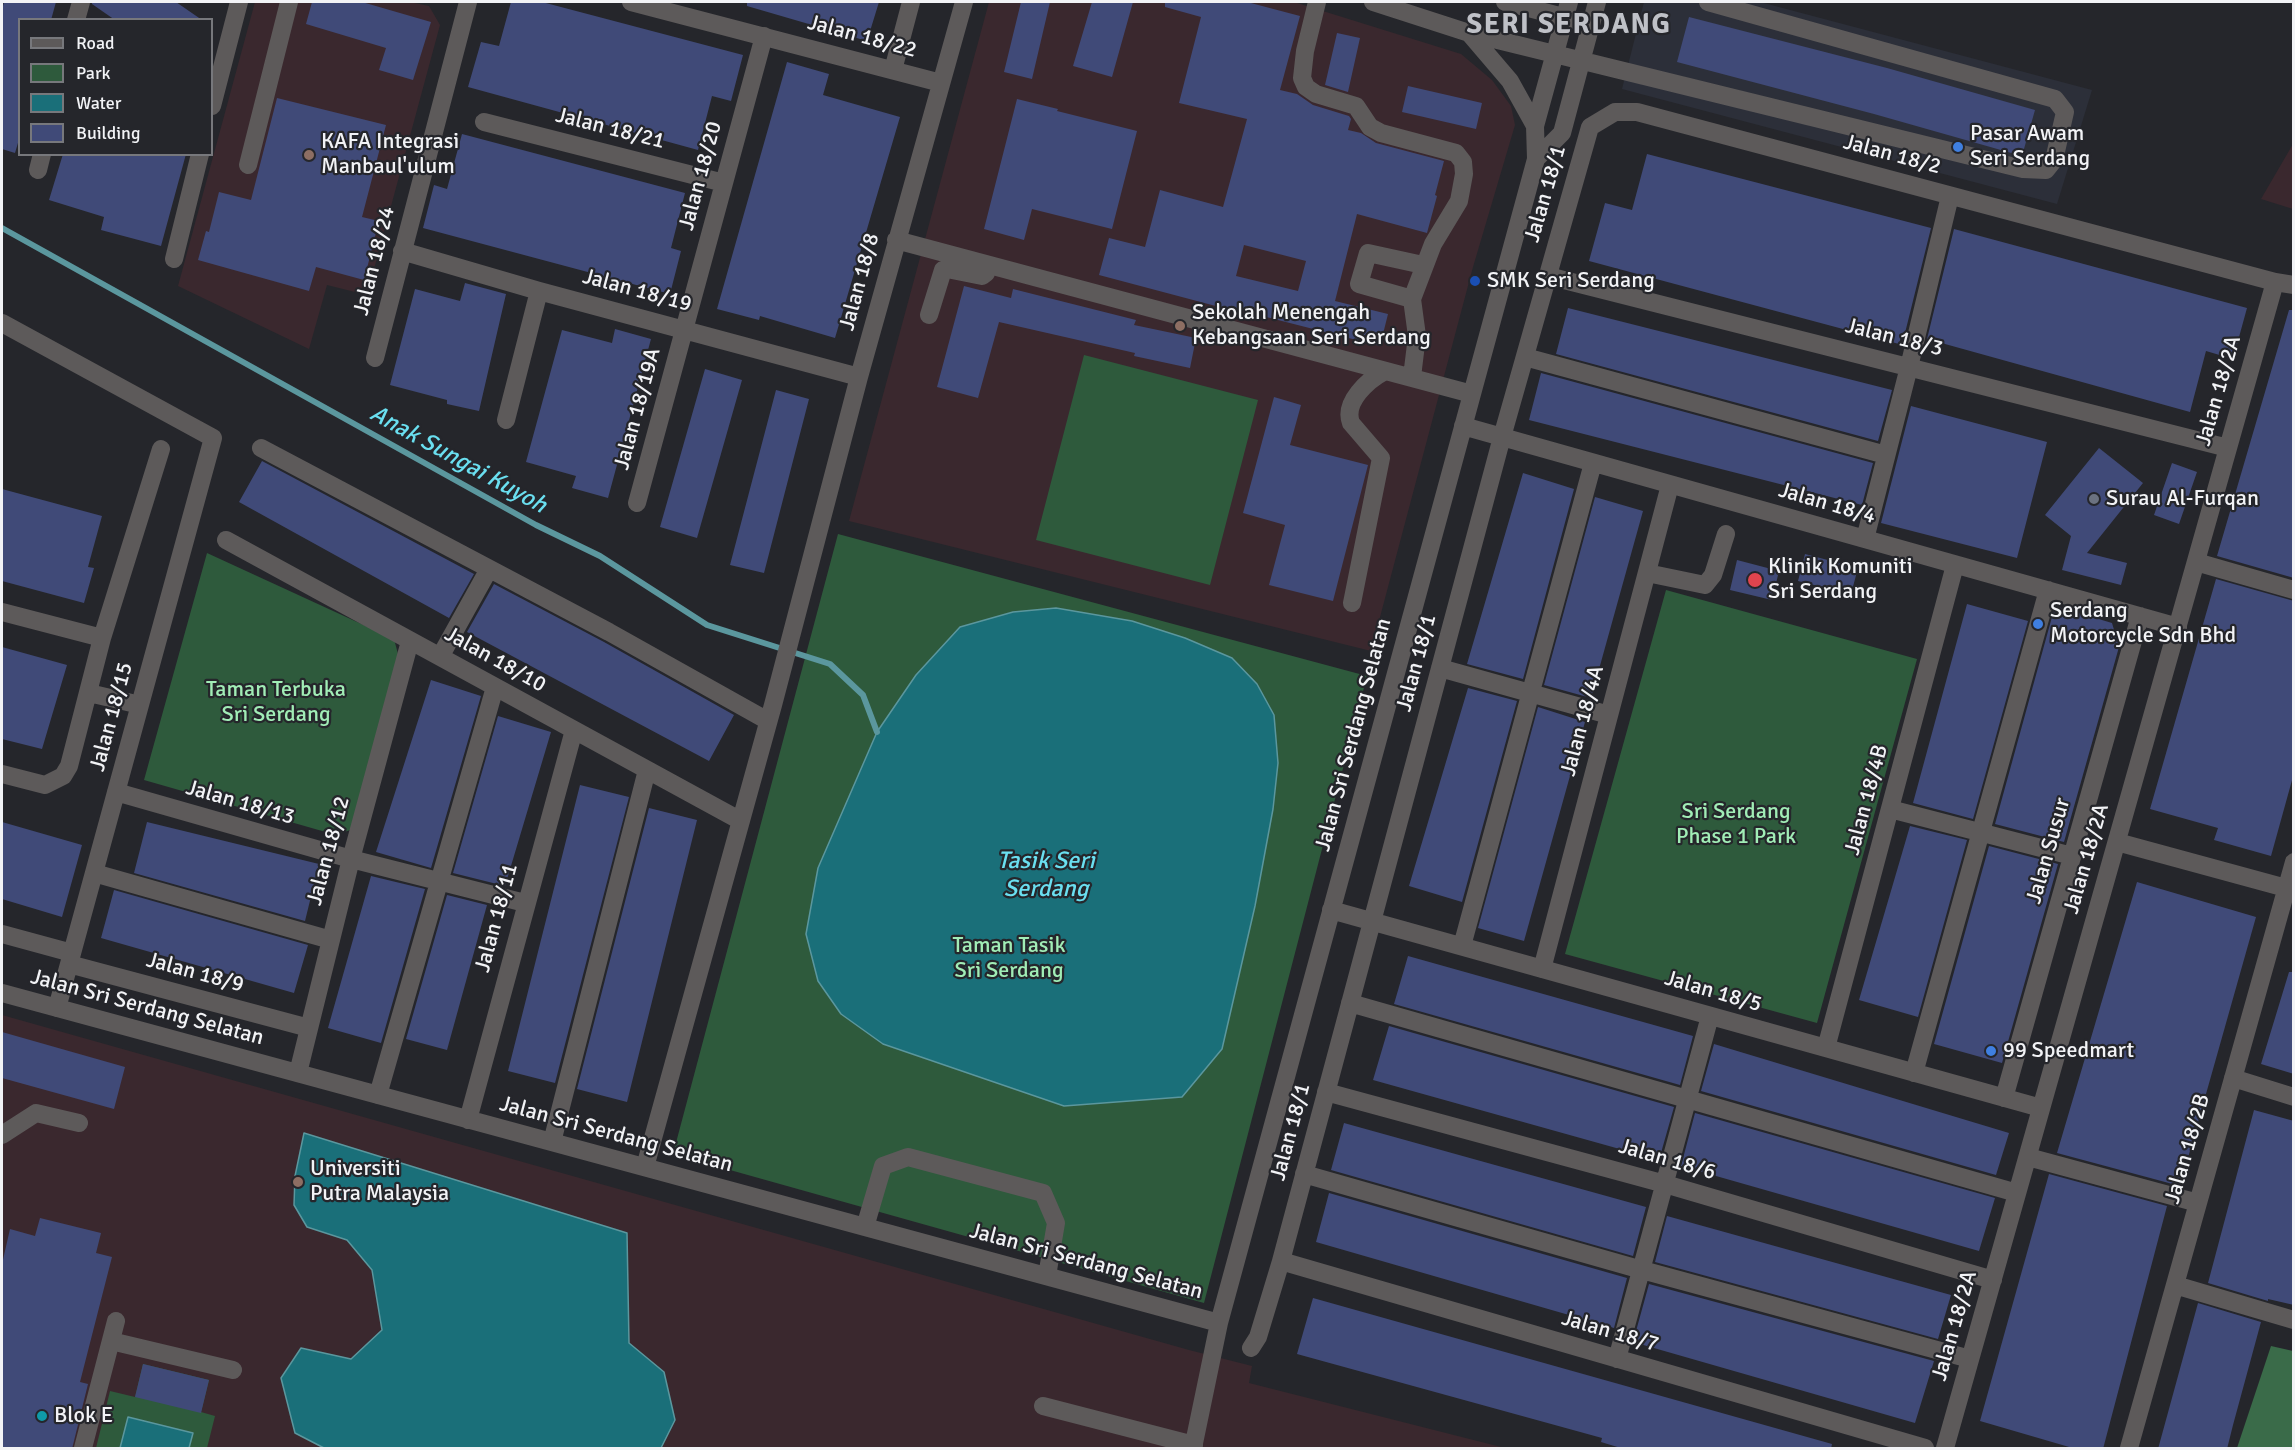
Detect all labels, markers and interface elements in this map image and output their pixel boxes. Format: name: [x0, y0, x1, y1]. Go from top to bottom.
district label: SERI SERDANG: [1467, 9, 1671, 43]
street label: Jalan 18/22: [805, 10, 919, 64]
legend: [18, 18, 213, 156]
text: Road: [76, 32, 115, 54]
text: Park: [76, 62, 111, 84]
text: Water: [76, 92, 121, 114]
street label: Jalan 18/21: [553, 103, 667, 155]
street label: Jalan 18/20: [674, 119, 728, 233]
place label: Pasar Awam Seri Serdang: [1970, 121, 2090, 172]
text: Building: [76, 122, 140, 144]
place label: KAFA Integrasi Manbaul'ulum: [321, 129, 459, 180]
street label: Jalan 18/2: [1840, 129, 1944, 181]
marker: Pasar Awam Seri Serdang: [1951, 140, 1965, 154]
street label: Jalan 18/1: [1520, 142, 1572, 246]
marker: KAFA Integrasi Manbaul'ulum: [302, 148, 316, 162]
street label: Jalan 18/24: [349, 204, 401, 318]
street label: Jalan 18/8: [834, 230, 886, 334]
street label: Jalan 18/19: [580, 264, 694, 318]
place label: SMK Seri Serdang: [1487, 268, 1655, 294]
marker: SMK Seri Serdang: [1468, 274, 1482, 288]
place label: Sekolah Menengah Kebangsaan Seri Serdang: [1192, 300, 1431, 352]
street label: Jalan 18/3: [1842, 313, 1946, 363]
marker: Sekolah Menengah Kebangsaan Seri Serdang: [1173, 319, 1187, 333]
street label: Jalan 18/2A: [2191, 333, 2247, 449]
street label: Jalan 18/19A: [609, 345, 667, 473]
water label: Anak Sungai Kuyoh: [365, 400, 551, 520]
street label: Jalan 18/4: [1775, 478, 1879, 530]
place label: Surau Al-Furqan: [2106, 486, 2259, 512]
marker: Surau Al-Furqan: [2087, 492, 2101, 506]
place label: Klinik Komuniti Sri Serdang: [1768, 554, 1913, 606]
marker: Klinik Komuniti Sri Serdang: [1746, 571, 1764, 589]
place label: Serdang Motorcycle Sdn Bhd: [2050, 598, 2236, 650]
street label: Jalan 18/1: [1391, 611, 1443, 715]
street label: Jalan Sri Serdang Selatan: [1310, 616, 1398, 854]
marker: Serdang Motorcycle Sdn Bhd: [2031, 617, 2045, 631]
street label: Jalan 18/10: [440, 621, 550, 699]
street label: Jalan 18/15: [85, 660, 139, 774]
street label: Jalan 18/4A: [1556, 663, 1610, 779]
park label: Taman Terbuka Sri Serdang: [206, 677, 346, 728]
street label: Jalan 18/4B: [1840, 742, 1894, 858]
street label: Jalan 18/13: [183, 775, 297, 831]
street label: Jalan 18/12: [302, 794, 356, 908]
street label: Jalan Susur: [2021, 795, 2077, 907]
park label: Sri Serdang Phase 1 Park: [1676, 799, 1796, 850]
street label: Jalan 18/2A: [2059, 801, 2115, 917]
water label: Tasik Seri Serdang: [997, 848, 1095, 904]
street label: Jalan 18/11: [470, 861, 524, 975]
park label: Taman Tasik Sri Serdang: [953, 933, 1065, 984]
street label: Jalan 18/9: [143, 947, 247, 999]
street label: Jalan Sri Serdang Selatan: [28, 964, 266, 1052]
street label: Jalan 18/5: [1661, 966, 1765, 1018]
place label: 99 Speedmart: [2003, 1038, 2134, 1064]
marker: 99 Speedmart: [1984, 1044, 1998, 1058]
street label: Jalan 18/1: [1265, 1080, 1317, 1184]
street label: Jalan Sri Serdang Selatan: [497, 1091, 735, 1179]
street label: Jalan 18/2B: [2160, 1091, 2216, 1207]
street label: Jalan 18/6: [1615, 1134, 1719, 1186]
place label: Universiti Putra Malaysia: [310, 1156, 449, 1208]
marker: Universiti Putra Malaysia: [291, 1175, 305, 1189]
street label: Jalan Sri Serdang Selatan: [967, 1218, 1205, 1306]
street label: Jalan 18/2A: [1927, 1268, 1983, 1384]
street label: Jalan 18/7: [1558, 1306, 1662, 1358]
place label: Blok E: [54, 1403, 113, 1429]
marker: Blok E: [35, 1409, 49, 1423]

